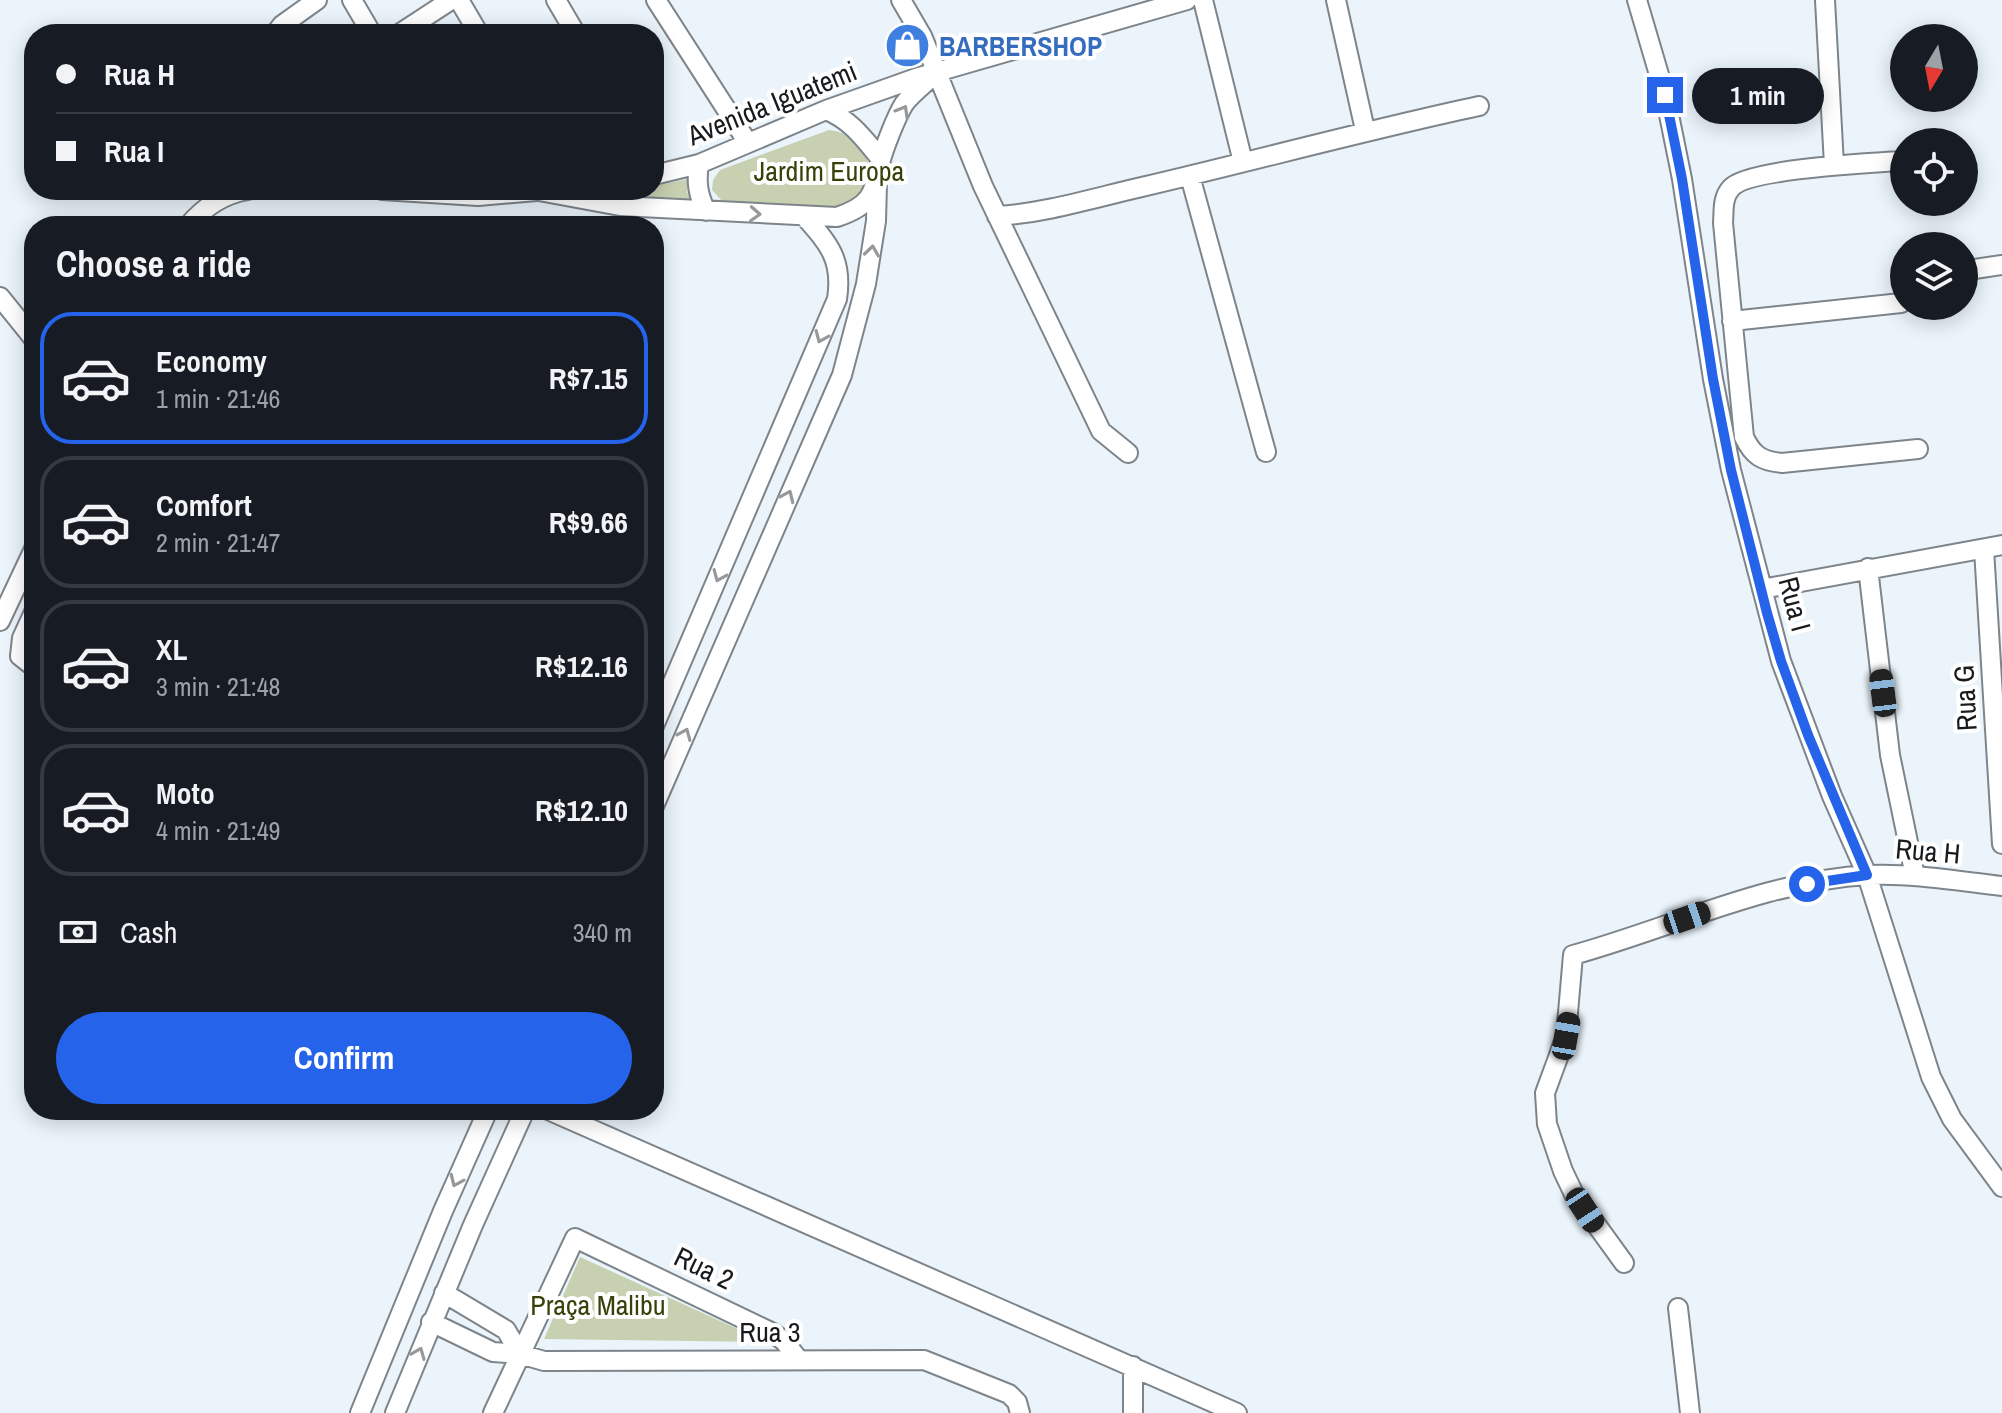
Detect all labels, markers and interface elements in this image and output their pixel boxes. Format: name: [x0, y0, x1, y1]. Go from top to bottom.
shop icon: BARBERSHOP: [884, 22, 932, 70]
north arrow: [1890, 24, 1978, 112]
map controls: [1890, 24, 1978, 320]
place label: BARBERSHOP: [939, 27, 1102, 65]
street label: Avenida Iguatemi: [681, 52, 862, 155]
text: Rua H: [104, 54, 175, 94]
callout: 1 min: [1693, 67, 1825, 123]
route end: [1647, 77, 1683, 113]
text: 1 min: [1730, 78, 1786, 113]
one-way arrow: [893, 105, 909, 120]
button: locate: [1890, 128, 1978, 216]
text: Rua I: [104, 131, 164, 171]
park label: Jardim Europa: [754, 152, 905, 190]
one-way arrow: [749, 205, 762, 222]
button: layers: [1890, 232, 1978, 320]
text: Choose a ride: [56, 240, 251, 288]
one-way arrow: [863, 244, 880, 258]
one-way arrow: [814, 328, 830, 343]
text: Economy: [156, 341, 267, 381]
icon: car: [60, 342, 132, 414]
text: R$7.15: [549, 358, 628, 398]
text: 1 min · 21:46: [156, 381, 280, 416]
text: Comfort: [156, 485, 252, 525]
icon: car: [60, 486, 132, 558]
one-way arrow: [779, 490, 795, 504]
text: R$9.66: [549, 502, 628, 542]
text: 2 min · 21:47: [156, 525, 280, 560]
one-way arrow: [713, 568, 729, 582]
street label: Rua I: [1770, 573, 1820, 635]
text: XL: [156, 629, 187, 669]
icon: car: [60, 630, 132, 702]
text: R$12.16: [535, 646, 628, 686]
street label: Rua G: [1944, 664, 1986, 732]
car: [1868, 668, 1898, 718]
text: 3 min · 21:48: [156, 669, 280, 704]
one-way arrow: [675, 728, 691, 743]
text: Moto: [156, 773, 215, 813]
icon: car: [60, 774, 132, 846]
text: R$12.10: [535, 790, 628, 830]
text: 4 min · 21:49: [156, 813, 280, 848]
street label: Rua H: [1894, 829, 1962, 873]
route start: [1789, 866, 1825, 902]
car: [1660, 899, 1714, 937]
icon: cash: [56, 910, 100, 954]
text: Cash: [120, 912, 177, 952]
text: 340 m: [573, 915, 632, 950]
car: [1550, 1010, 1582, 1062]
button: Confirm: [56, 1012, 632, 1104]
one-way arrow: [450, 1173, 466, 1187]
car: [1562, 1183, 1608, 1237]
street label: Rua 2: [668, 1237, 740, 1299]
park label: Praça Malibu: [530, 1286, 666, 1324]
street label: Rua 3: [739, 1313, 801, 1351]
one-way arrow: [409, 1347, 426, 1361]

